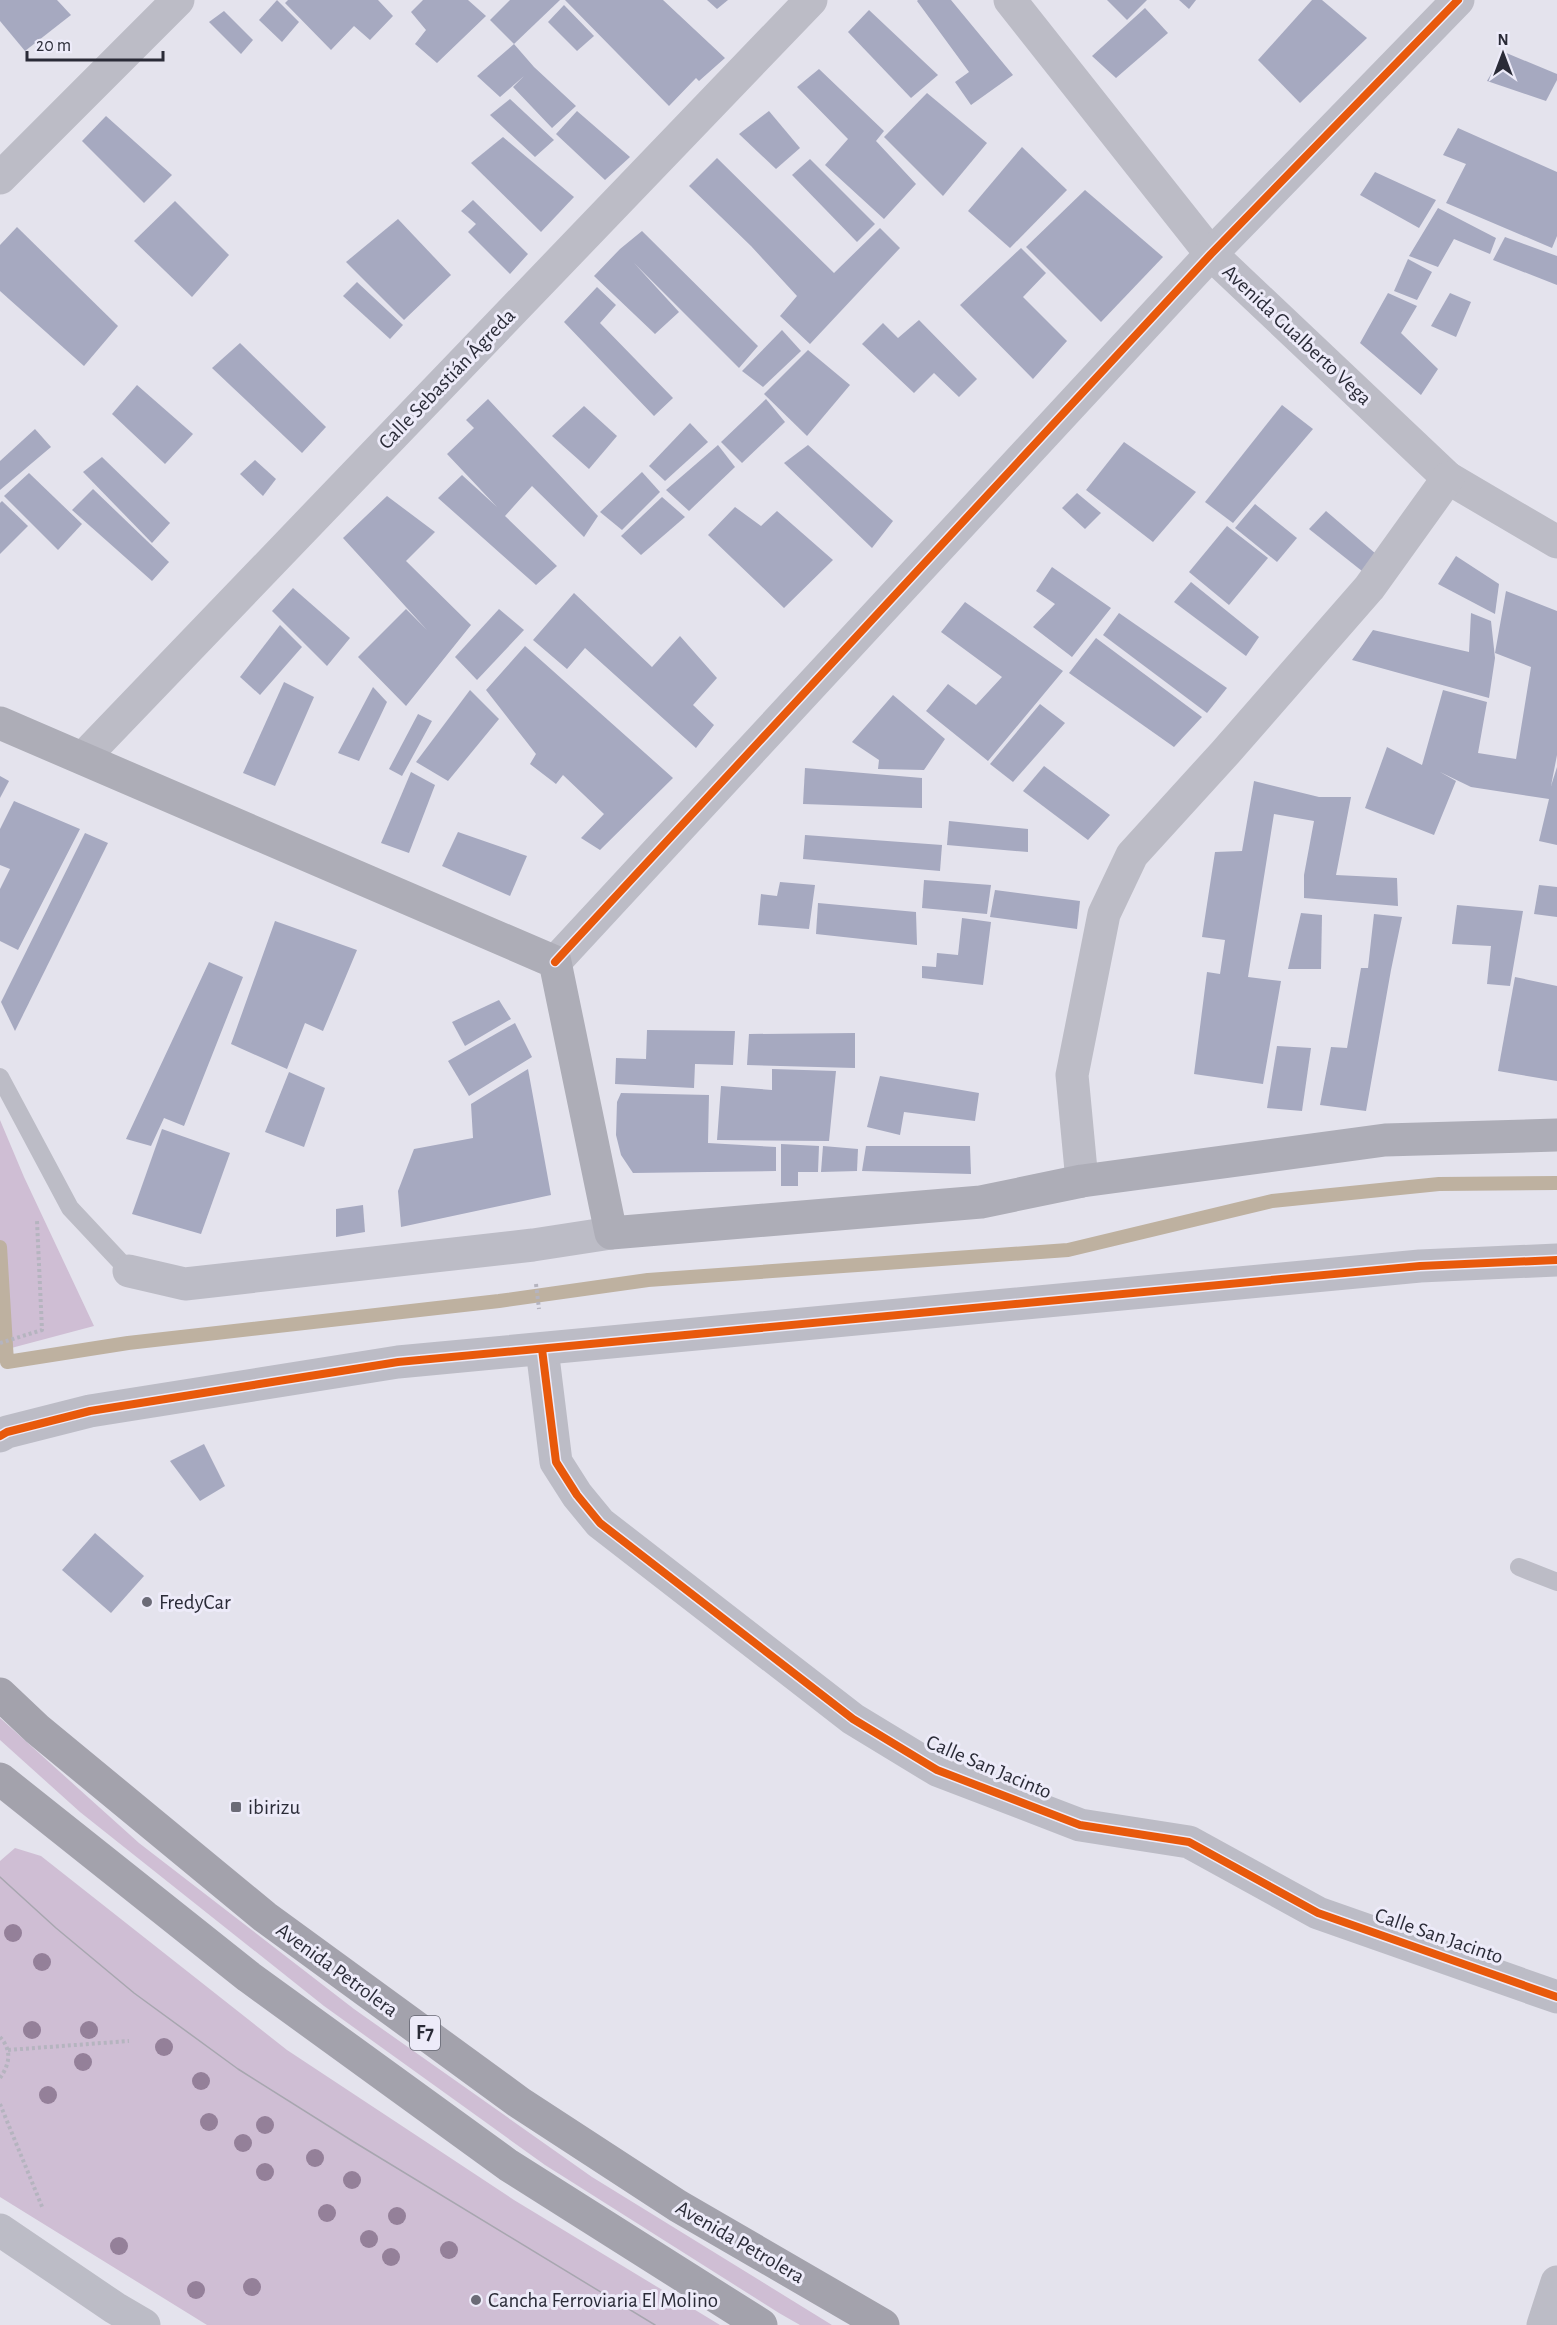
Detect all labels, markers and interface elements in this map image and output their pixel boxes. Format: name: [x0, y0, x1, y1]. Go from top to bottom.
scale bar: [27, 24, 164, 62]
north arrow: [1473, 24, 1533, 84]
text: N: [1497, 32, 1509, 48]
text: 20 m: [36, 37, 71, 55]
street label: Avenida Gualberto Vega: [1218, 261, 1376, 409]
street label: Calle Sebastián Ágreda: [373, 303, 520, 453]
place label: FredyCar: [159, 1592, 231, 1613]
marker: FredyCar: [140, 1595, 154, 1609]
street label: Calle San Jacinto: [923, 1731, 1055, 1803]
place label: ibirizu: [248, 1797, 300, 1818]
marker: ibirizu: [229, 1800, 243, 1814]
street label: Calle San Jacinto: [1372, 1904, 1506, 1968]
street label: Avenida Petrolera: [272, 1919, 402, 2021]
road number: F7: [410, 2016, 440, 2050]
street label: Avenida Petrolera: [672, 2197, 808, 2287]
place label: Cancha Ferroviaria El Molino: [488, 2290, 718, 2311]
marker: Cancha Ferroviaria El Molino: [469, 2293, 483, 2307]

